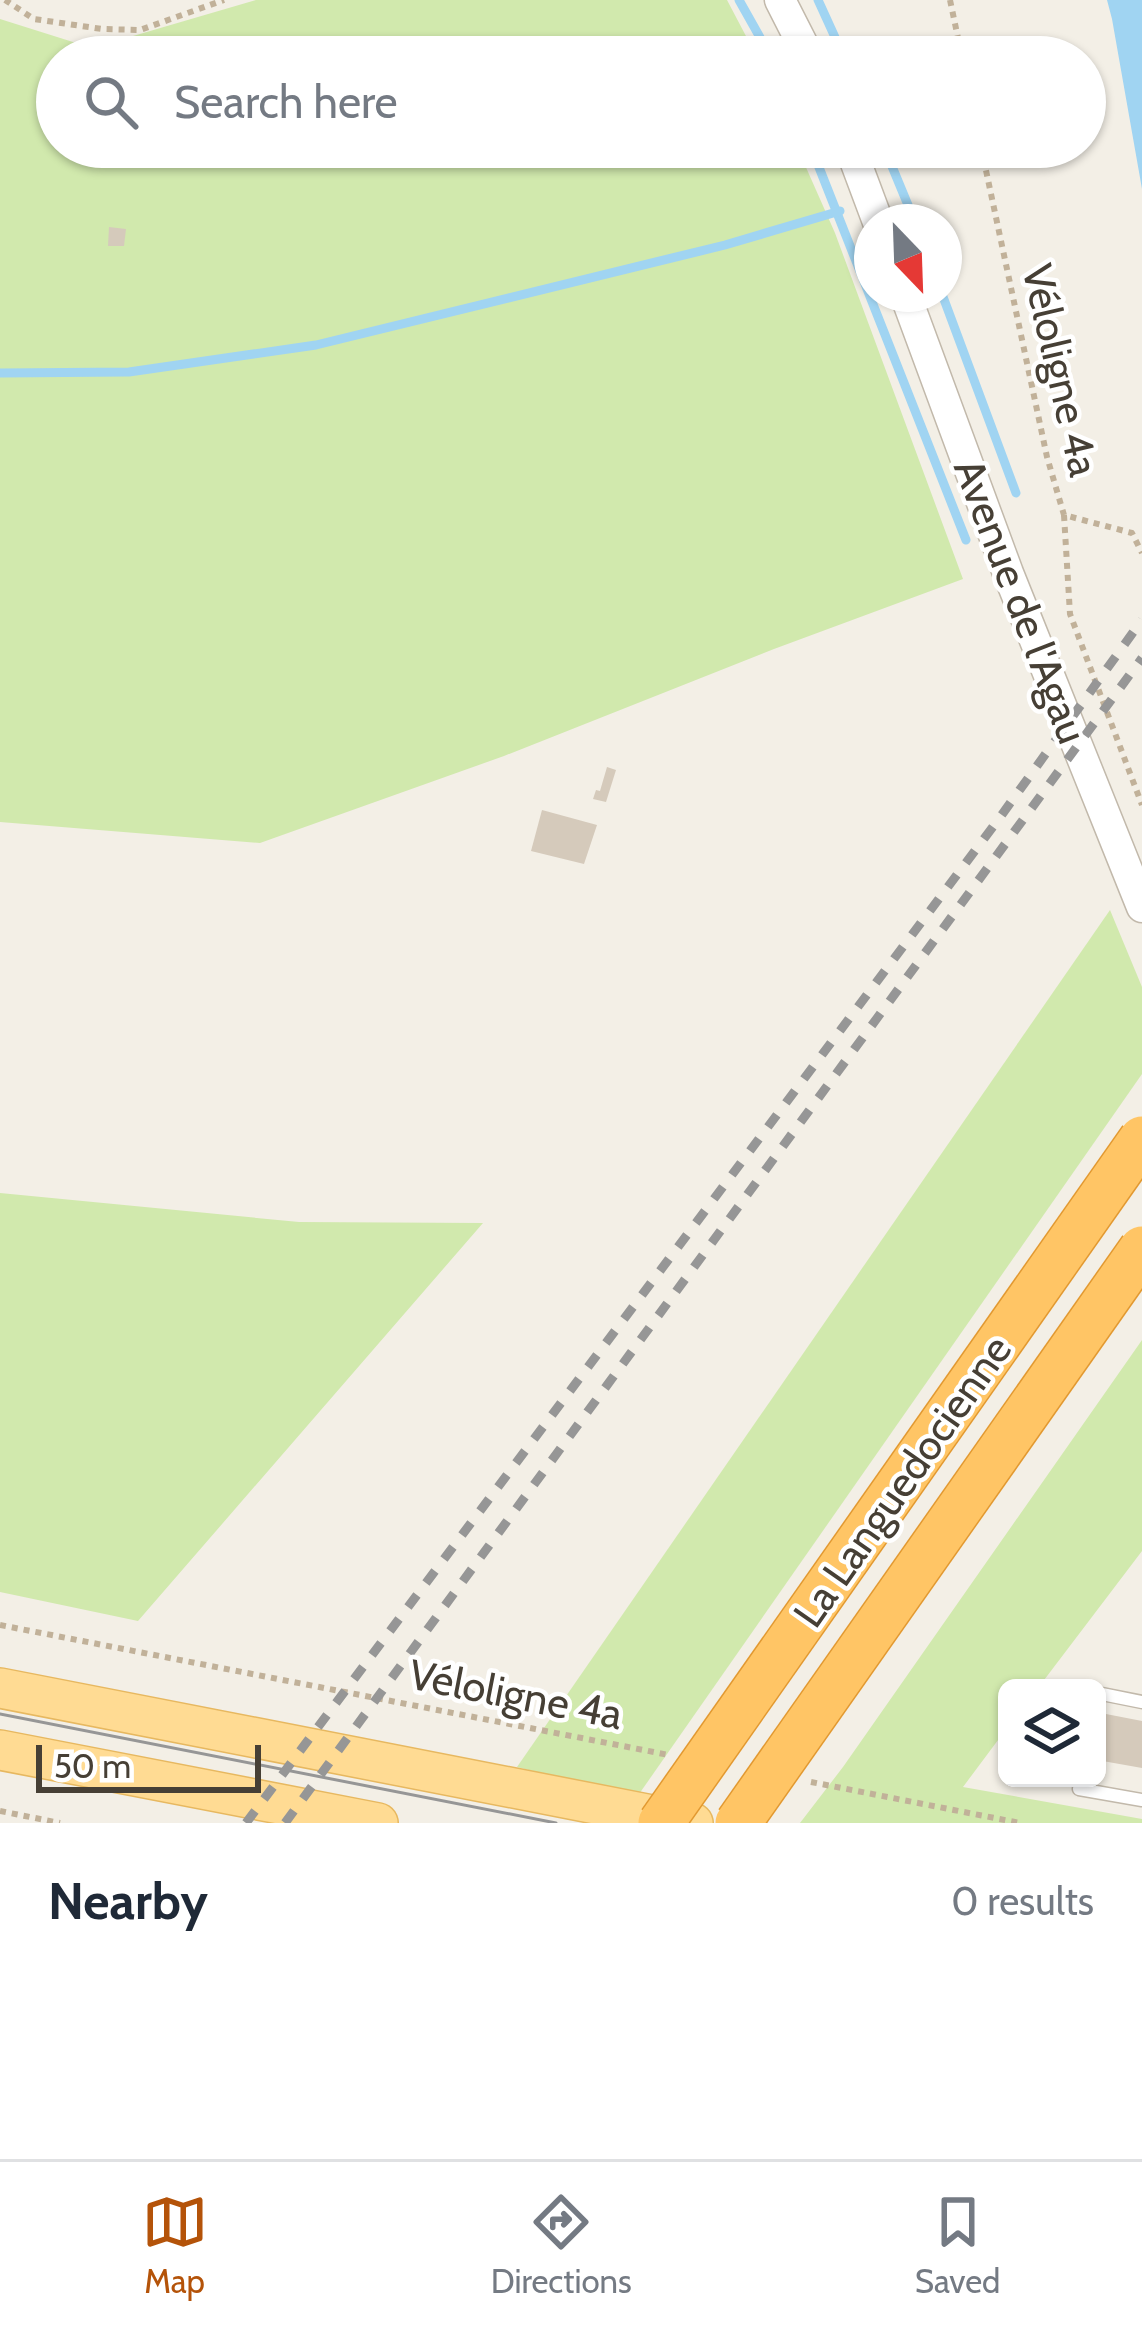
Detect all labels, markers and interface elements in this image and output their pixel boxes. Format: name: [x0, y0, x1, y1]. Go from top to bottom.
search box: [36, 36, 1106, 168]
icon: search: [78, 69, 144, 135]
text: Search here: [174, 75, 398, 129]
north arrow: [854, 204, 962, 312]
street label: Véloligne 4a: [1011, 259, 1111, 481]
street label: Avenue de l'Agau: [943, 451, 1099, 751]
street label: La Languedocienne: [782, 1325, 1022, 1637]
street label: Véloligne 4a: [405, 1648, 627, 1740]
map controls: [998, 1679, 1106, 1787]
button: layers: [998, 1679, 1106, 1787]
scale bar: [36, 1739, 261, 1792]
text: 50 m: [54, 1746, 131, 1786]
text: Nearby: [48, 1870, 208, 1932]
text: 0 results: [951, 1877, 1094, 1925]
tab: Map: [142, 2189, 208, 2301]
tab: Directions: [491, 2189, 632, 2301]
tab: Saved: [915, 2189, 1000, 2301]

